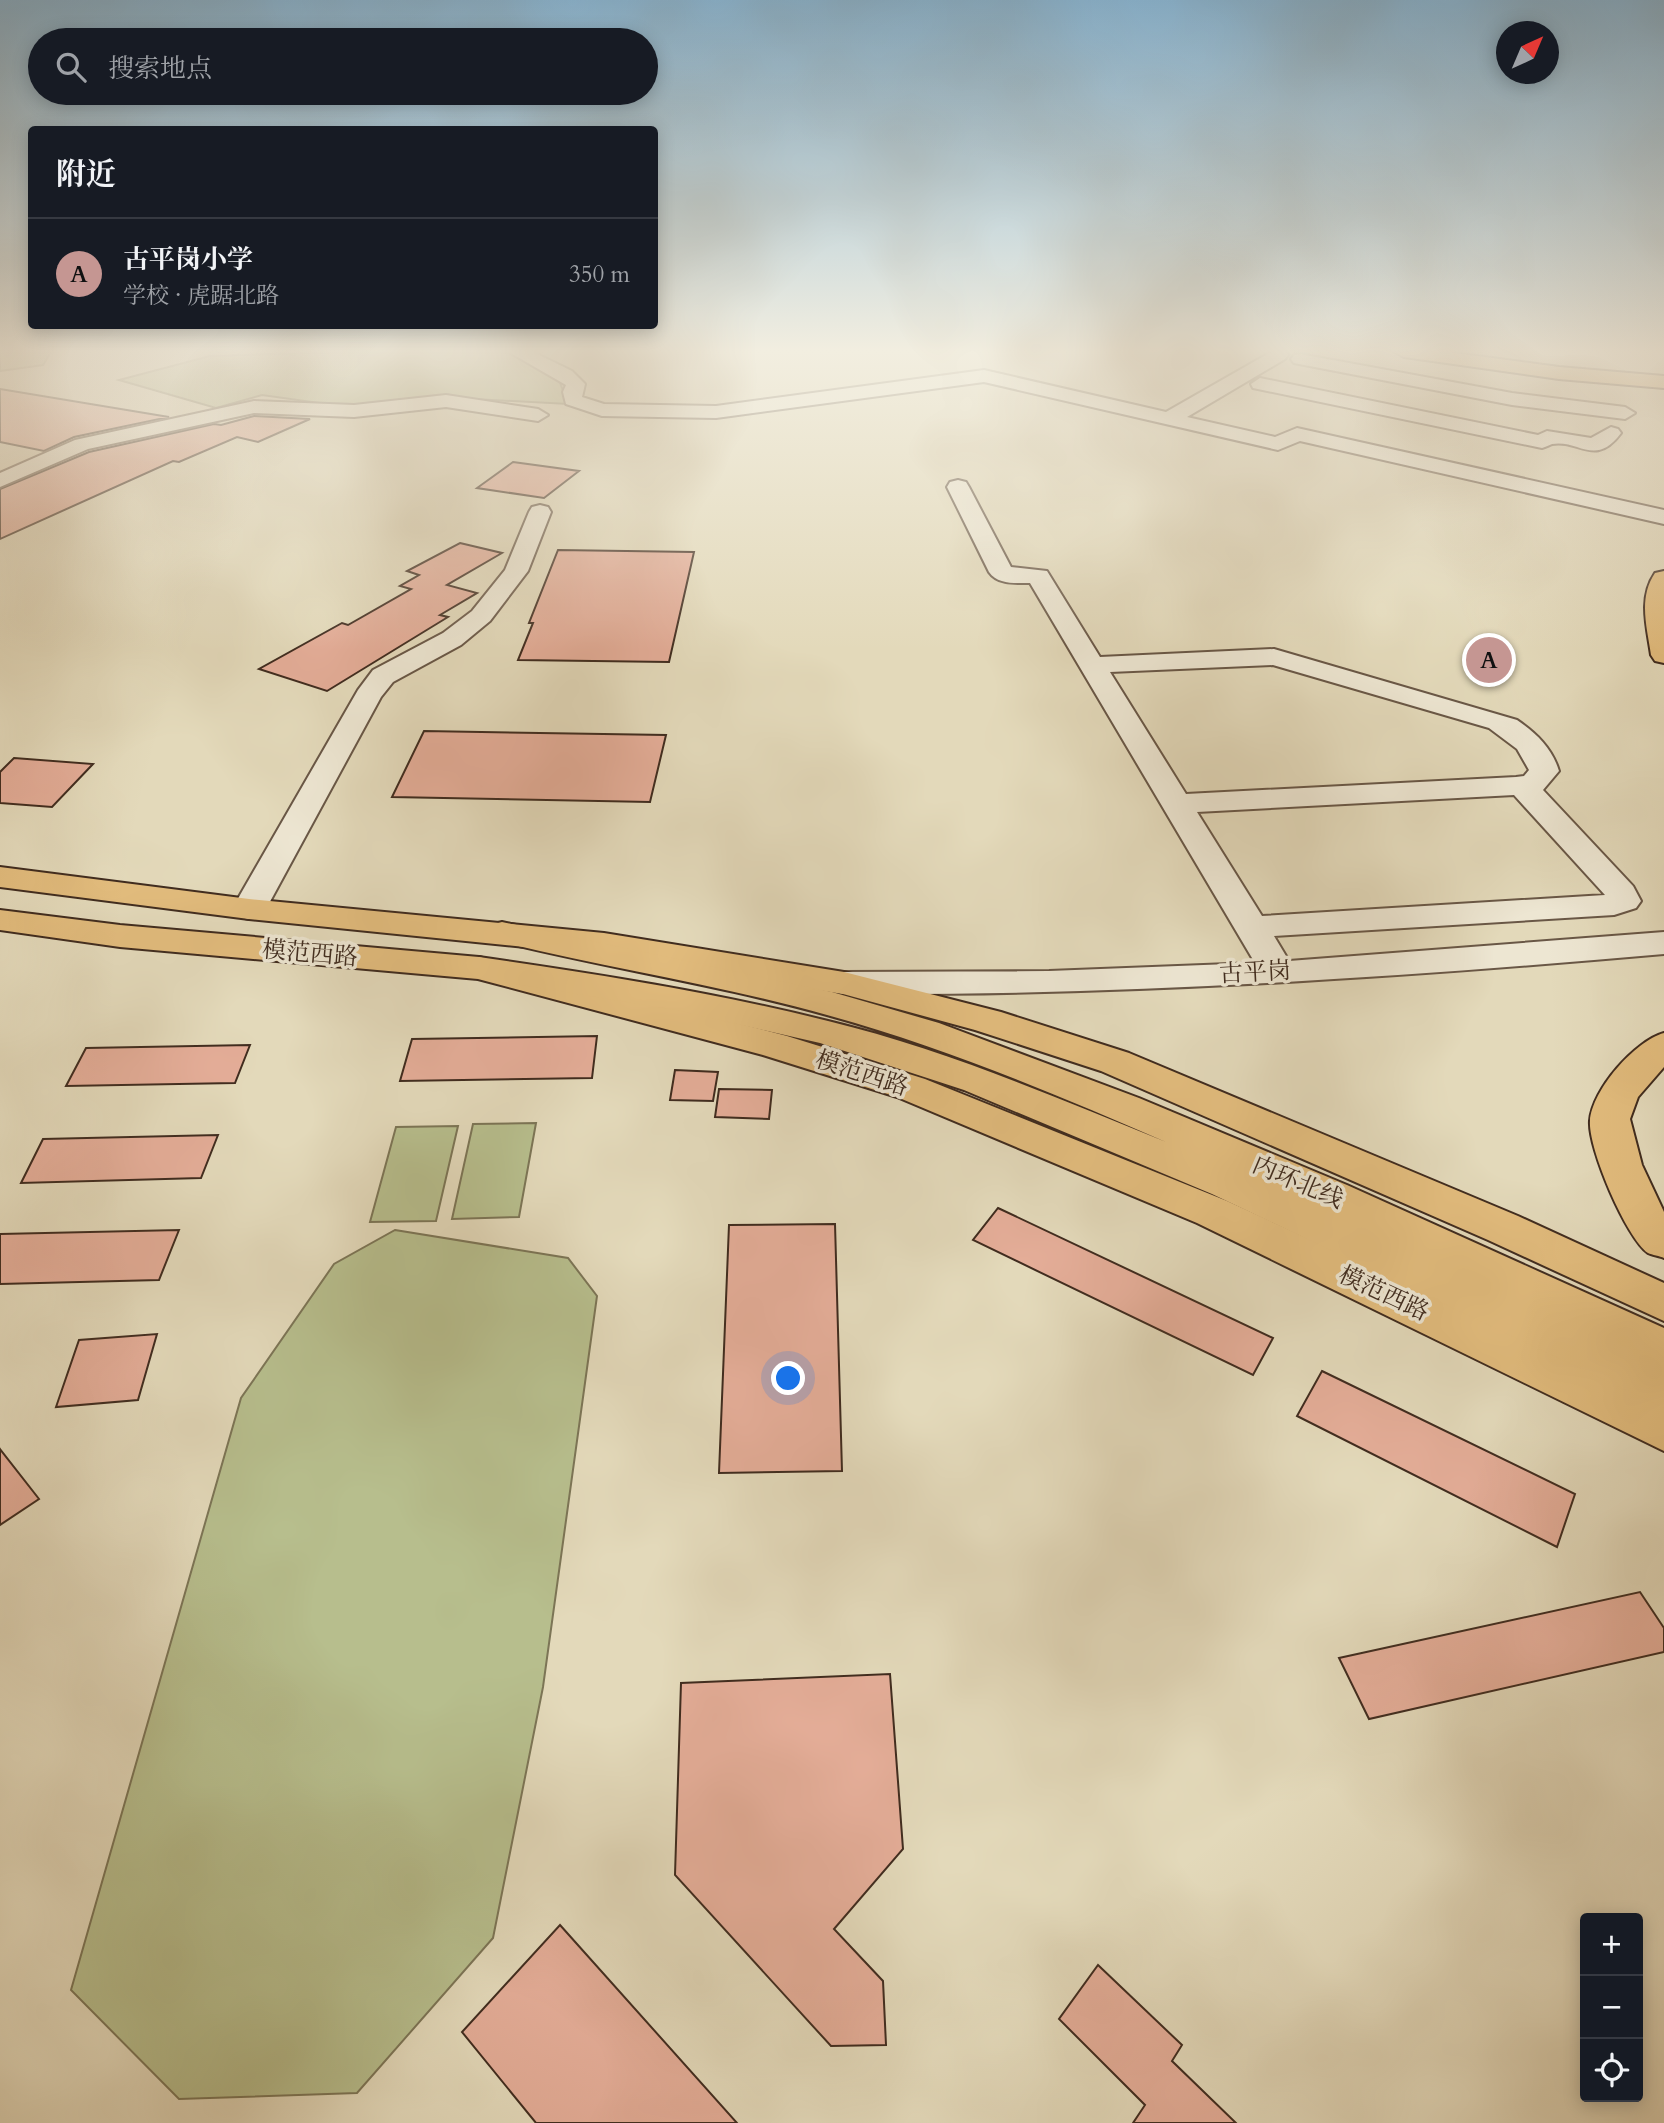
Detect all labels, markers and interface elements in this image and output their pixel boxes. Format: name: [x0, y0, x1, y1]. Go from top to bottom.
north arrow: [1496, 21, 1559, 84]
search box: [28, 28, 658, 105]
icon: search: [52, 48, 90, 86]
text: 搜索地点: [108, 51, 212, 86]
text: 附近: [56, 154, 116, 195]
text: 古平岗小学: [123, 242, 253, 277]
text: A: [70, 259, 88, 290]
text: 350 m: [569, 259, 630, 290]
text: 学校 · 虎踞北路: [123, 280, 279, 311]
pin: A: [1466, 634, 1512, 686]
street label: 模范西路: [261, 933, 359, 974]
street label: 古平岗: [1218, 954, 1292, 991]
street label: 模范西路: [811, 1043, 913, 1104]
street label: 内环北线: [1247, 1149, 1348, 1216]
street label: 模范西路: [1333, 1258, 1434, 1329]
your location: [771, 1361, 805, 1395]
map controls: [1580, 1913, 1643, 2102]
button: +: [1580, 1913, 1643, 1976]
button: −: [1580, 1976, 1643, 2039]
button: locate: [1580, 2039, 1643, 2102]

